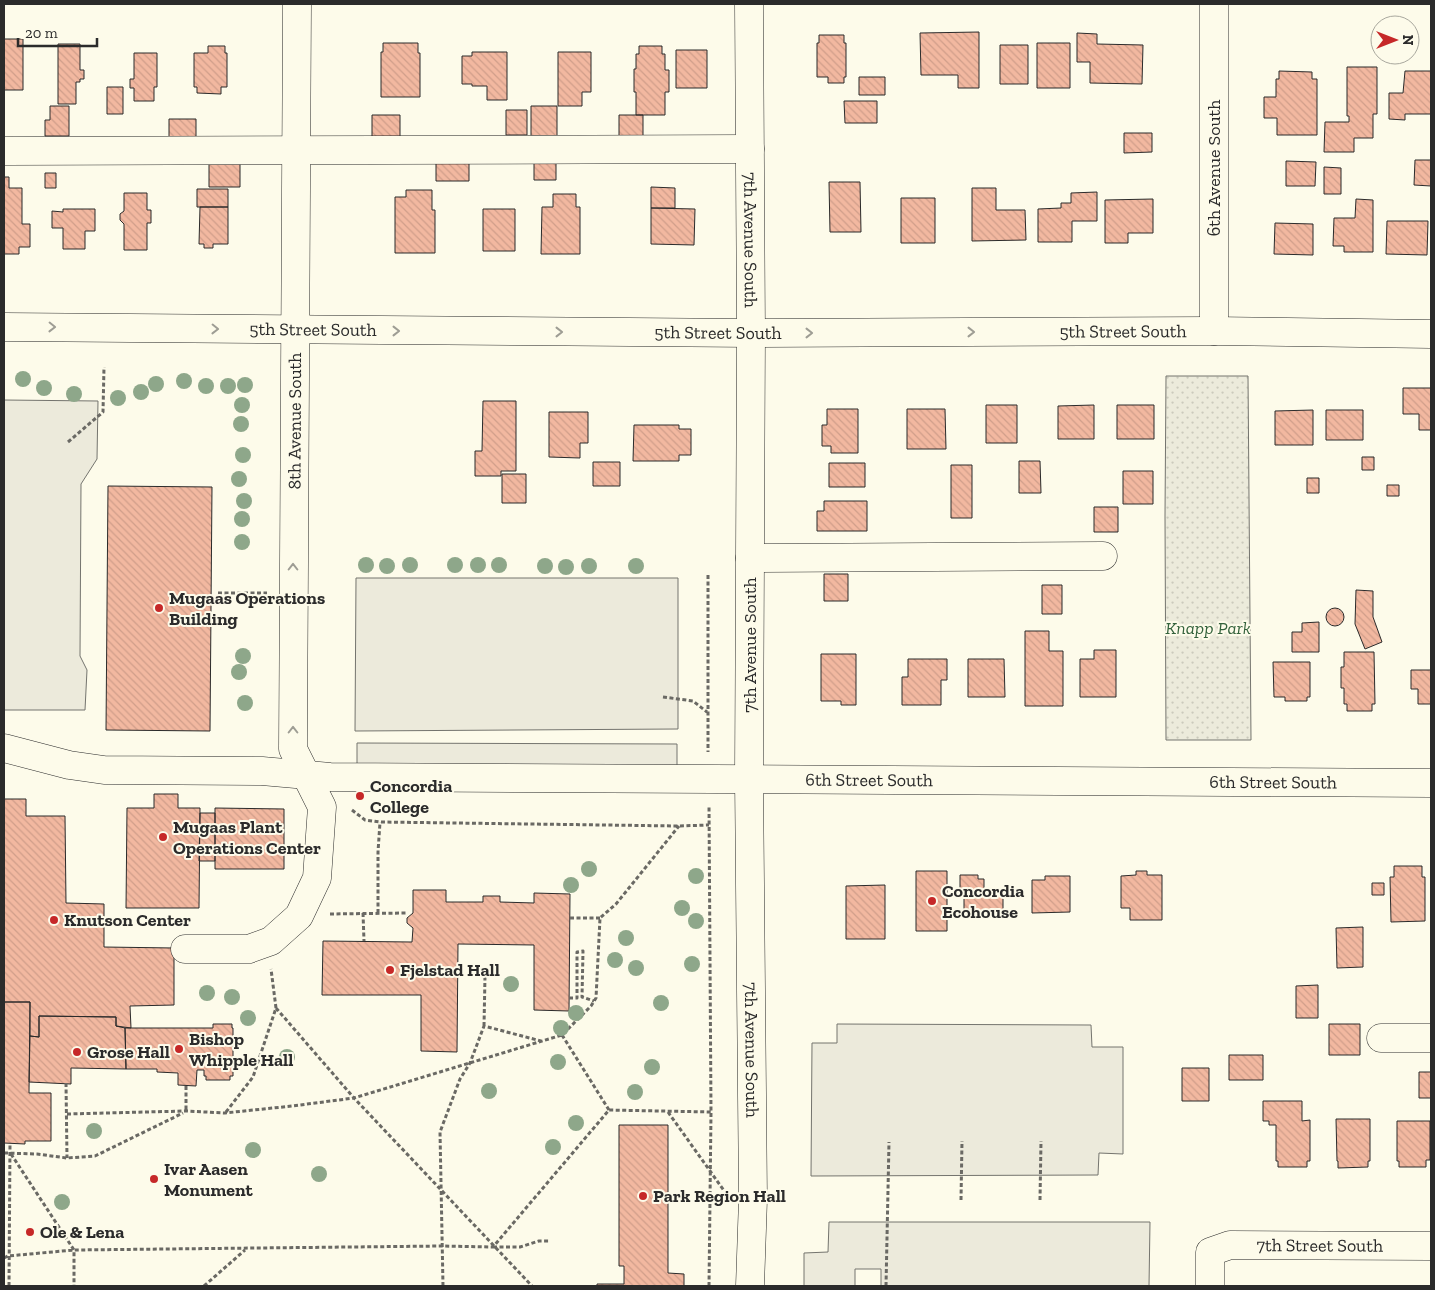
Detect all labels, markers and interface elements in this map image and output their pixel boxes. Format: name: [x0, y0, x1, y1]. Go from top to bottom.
scale bar: [18, 15, 96, 47]
north arrow: [1370, 15, 1420, 65]
text: 20 m: [25, 24, 58, 42]
text: N: [1399, 35, 1416, 46]
street label: 6th Avenue South: [1203, 100, 1225, 236]
street label: 7th Avenue South: [739, 172, 762, 308]
street label: 5th Street South: [249, 318, 377, 341]
street label: 5th Street South: [1059, 320, 1187, 343]
street label: 5th Street South: [654, 321, 782, 344]
one-way arrow: [49, 322, 57, 332]
one-way arrow: [212, 324, 219, 334]
one-way arrow: [392, 326, 400, 336]
one-way arrow: [555, 327, 563, 337]
one-way arrow: [968, 327, 975, 337]
one-way arrow: [805, 328, 813, 338]
street label: 8th Avenue South: [283, 353, 306, 489]
one-way arrow: [288, 563, 298, 570]
street label: 7th Avenue South: [739, 577, 761, 713]
place label: Mugaas Operations Building: [169, 587, 325, 630]
marker: Mugaas Operations Building: [153, 602, 165, 614]
park label: Knapp Park: [1165, 617, 1251, 639]
one-way arrow: [288, 725, 298, 733]
street label: 6th Street South: [805, 769, 933, 791]
street label: 6th Street South: [1209, 771, 1337, 793]
place label: Concordia College: [370, 775, 452, 818]
marker: Concordia College: [354, 790, 366, 802]
place label: Mugaas Plant Operations Center: [173, 816, 321, 859]
marker: Mugaas Plant Operations Center: [157, 831, 169, 843]
place label: Concordia Ecohouse: [942, 880, 1024, 923]
marker: Concordia Ecohouse: [926, 895, 938, 907]
place label: Knutson Center: [64, 909, 191, 931]
marker: Knutson Center: [48, 914, 60, 926]
place label: Fjelstad Hall: [400, 959, 500, 981]
marker: Fjelstad Hall: [384, 964, 396, 976]
street label: 7th Avenue South: [740, 982, 763, 1118]
place label: Bishop Whipple Hall: [189, 1028, 293, 1071]
place label: Grose Hall: [87, 1041, 170, 1063]
marker: Bishop Whipple Hall: [173, 1043, 185, 1055]
marker: Grose Hall: [71, 1046, 83, 1058]
place label: Ivar Aasen Monument: [164, 1158, 254, 1201]
marker: Ivar Aasen Monument: [148, 1173, 160, 1185]
place label: Park Region Hall: [653, 1185, 786, 1207]
marker: Park Region Hall: [637, 1190, 649, 1202]
place label: Ole & Lena: [40, 1221, 124, 1243]
marker: Ole & Lena: [24, 1226, 36, 1238]
street label: 7th Street South: [1257, 1234, 1383, 1257]

